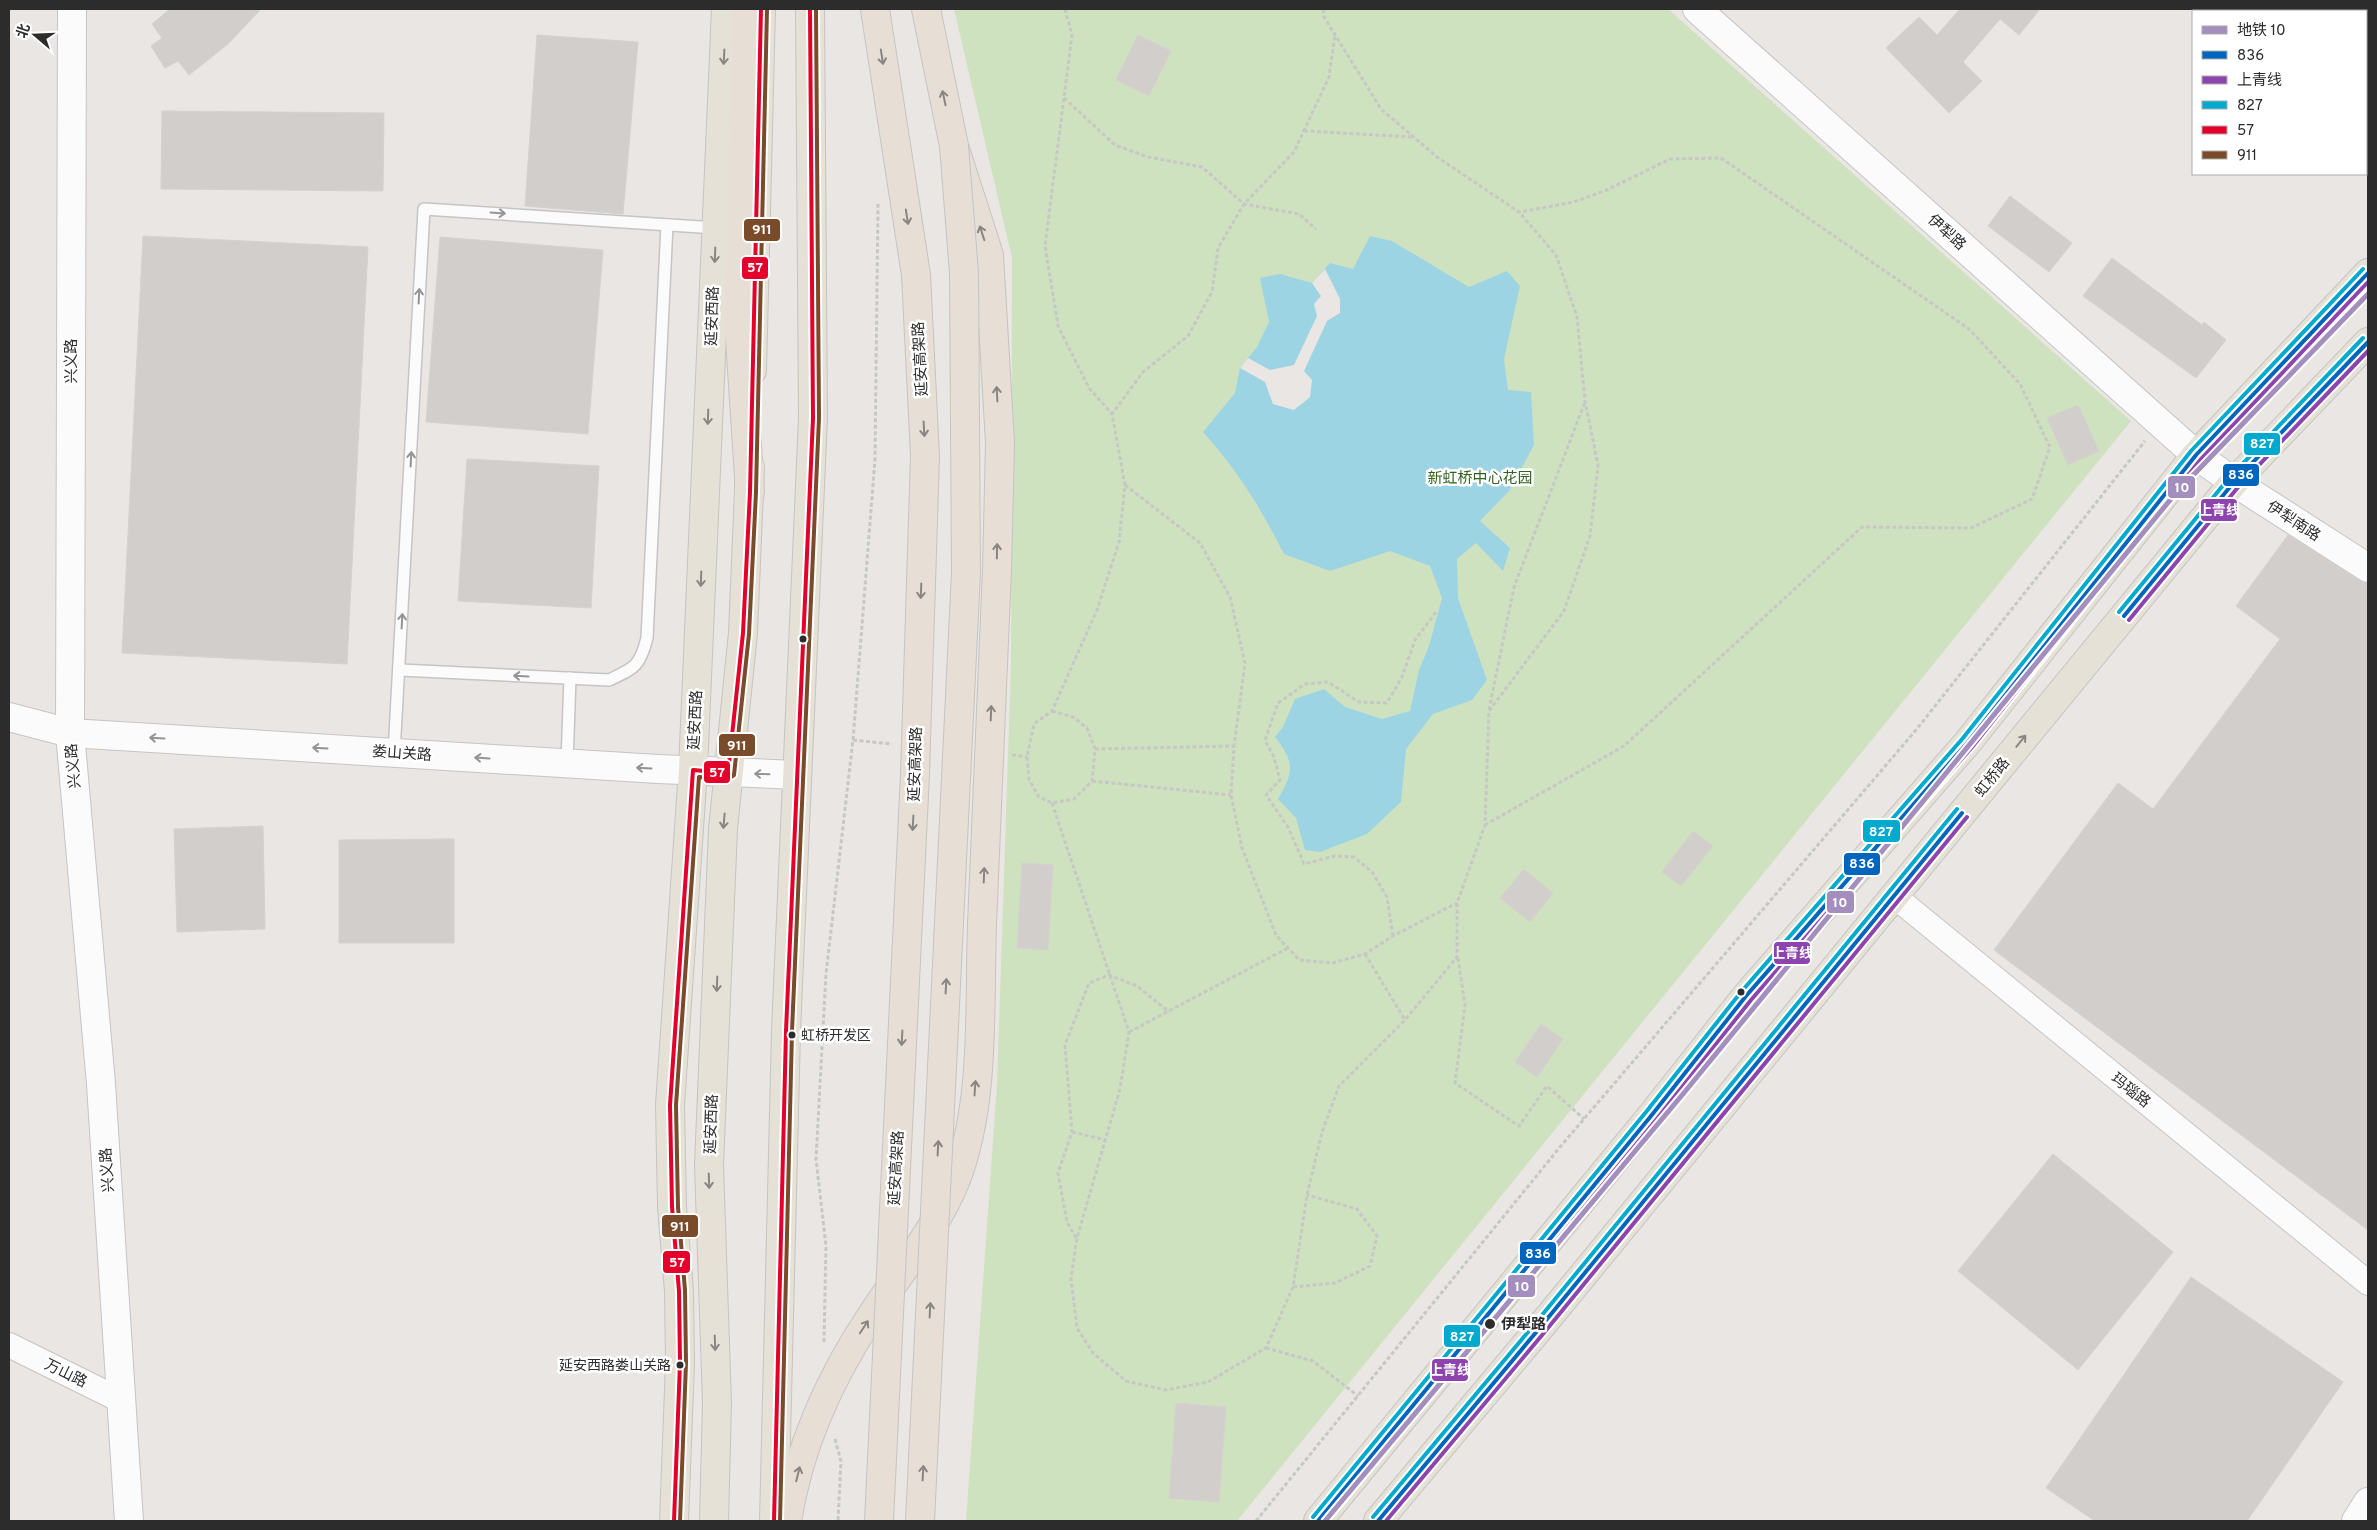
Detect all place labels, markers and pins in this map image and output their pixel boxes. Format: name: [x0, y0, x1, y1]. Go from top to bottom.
unlabelled marker: [798, 634, 808, 644]
unlabelled marker: [1736, 987, 1746, 997]
place label: 虹桥开发区: [801, 1027, 871, 1045]
marker: 虹桥开发区: [787, 1030, 797, 1040]
place label: 伊犁路: [1501, 1316, 1546, 1335]
marker: 伊犁路: [1483, 1317, 1497, 1331]
place label: 延安西路娄山关路: [559, 1358, 671, 1375]
marker: 延安西路娄山关路: [675, 1360, 685, 1370]

